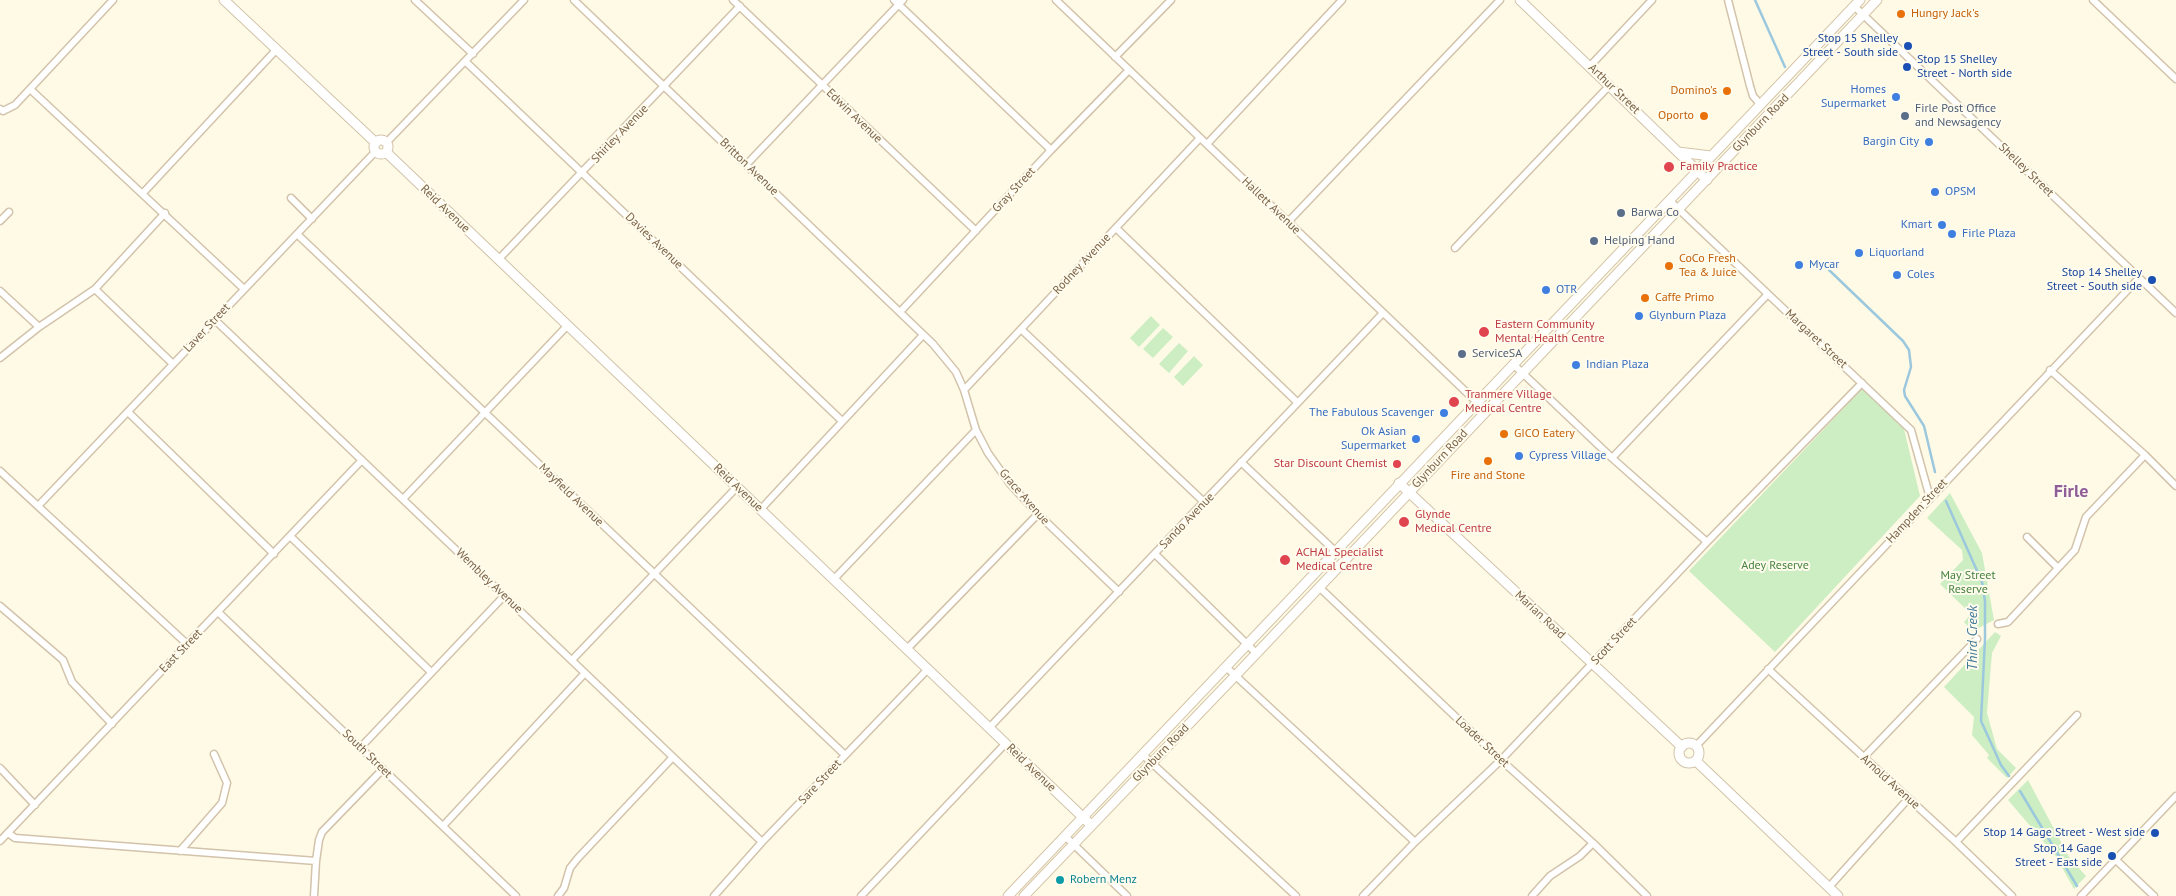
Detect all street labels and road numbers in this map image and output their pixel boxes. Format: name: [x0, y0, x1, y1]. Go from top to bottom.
street label: Arthur Street: [1585, 61, 1643, 117]
street label: Edwin Avenue: [823, 86, 885, 146]
street label: Glynburn Road: [1730, 91, 1792, 155]
street label: Shirley Avenue: [588, 102, 652, 166]
street label: Britton Avenue: [717, 135, 781, 199]
street label: Shelley Street: [1995, 140, 2057, 200]
street label: Gray Street: [989, 164, 1039, 216]
street label: Hallett Avenue: [1239, 174, 1303, 238]
street label: Reid Avenue: [417, 182, 473, 236]
street label: Davies Avenue: [622, 210, 686, 272]
street label: Rodney Avenue: [1050, 231, 1114, 297]
street label: Laver Street: [181, 301, 233, 355]
street label: Margaret Street: [1782, 306, 1850, 372]
street label: Glynburn Road: [1409, 427, 1471, 491]
street label: Mayfield Avenue: [536, 461, 606, 529]
street label: Reid Avenue: [710, 461, 766, 515]
street label: Grace Avenue: [996, 466, 1052, 528]
street label: Hampden Street: [1883, 476, 1951, 546]
street label: Sando Avenue: [1157, 490, 1217, 552]
street label: Wembley Avenue: [453, 545, 525, 617]
street label: Marian Road: [1512, 588, 1568, 642]
street label: Scott Street: [1588, 614, 1640, 668]
street label: East Street: [157, 626, 205, 676]
street label: Loader Street: [1452, 713, 1512, 771]
street label: Glynburn Road: [1130, 721, 1192, 785]
street label: South Street: [339, 727, 395, 781]
street label: Reid Avenue: [1003, 741, 1059, 795]
street label: Arnold Avenue: [1857, 752, 1923, 812]
street label: Sare Street: [796, 756, 844, 808]

